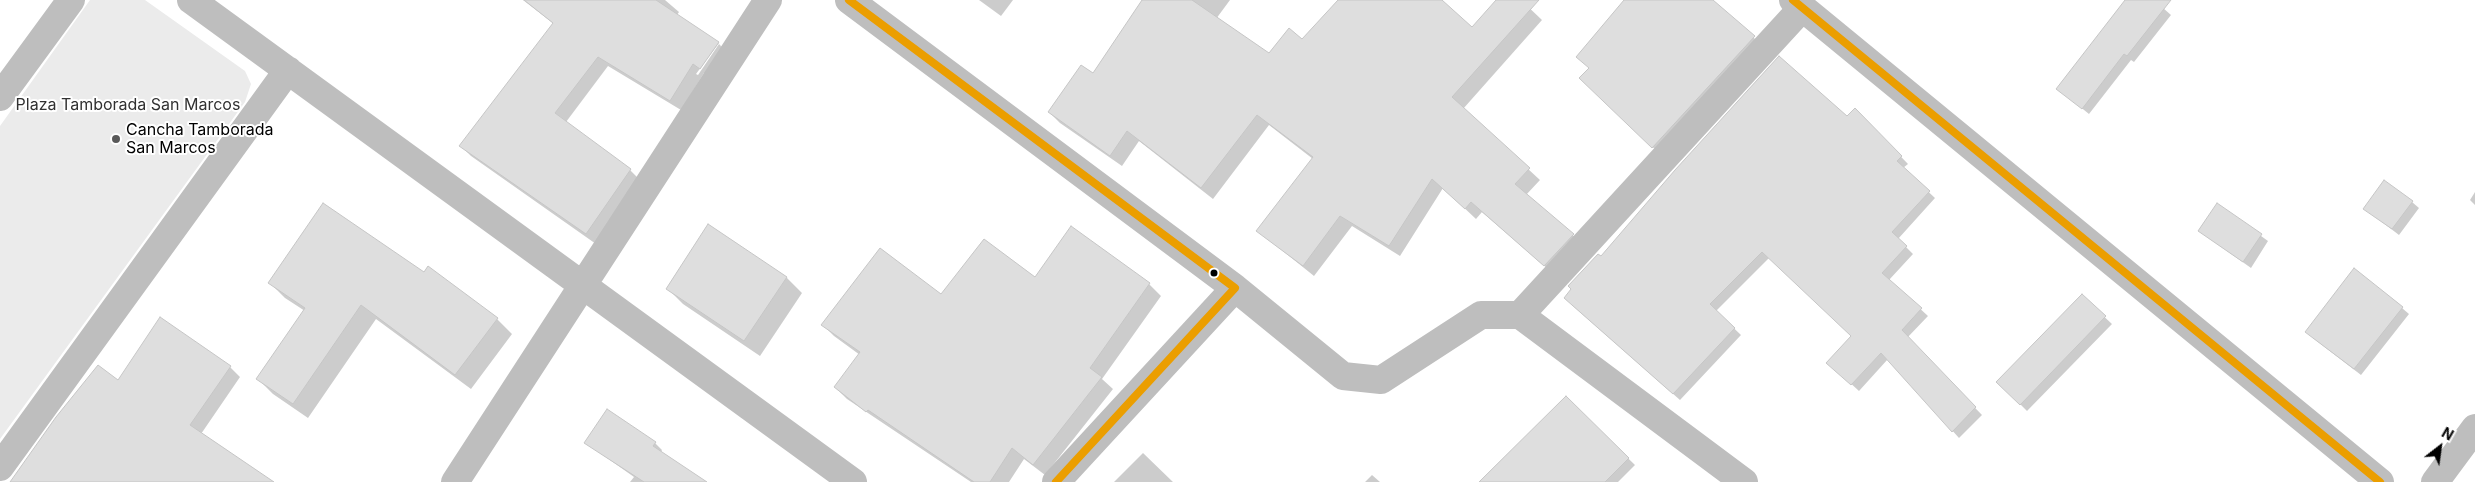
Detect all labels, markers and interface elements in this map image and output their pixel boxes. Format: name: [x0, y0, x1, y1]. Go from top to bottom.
park label: Plaza Tamborada San Marcos: [16, 95, 240, 115]
place label: Cancha Tamborada San Marcos: [126, 120, 274, 158]
marker: Cancha Tamborada San Marcos: [110, 133, 122, 145]
unlabelled marker: [1209, 268, 1219, 278]
north arrow: [2415, 422, 2465, 472]
text: N: [2439, 424, 2457, 444]

